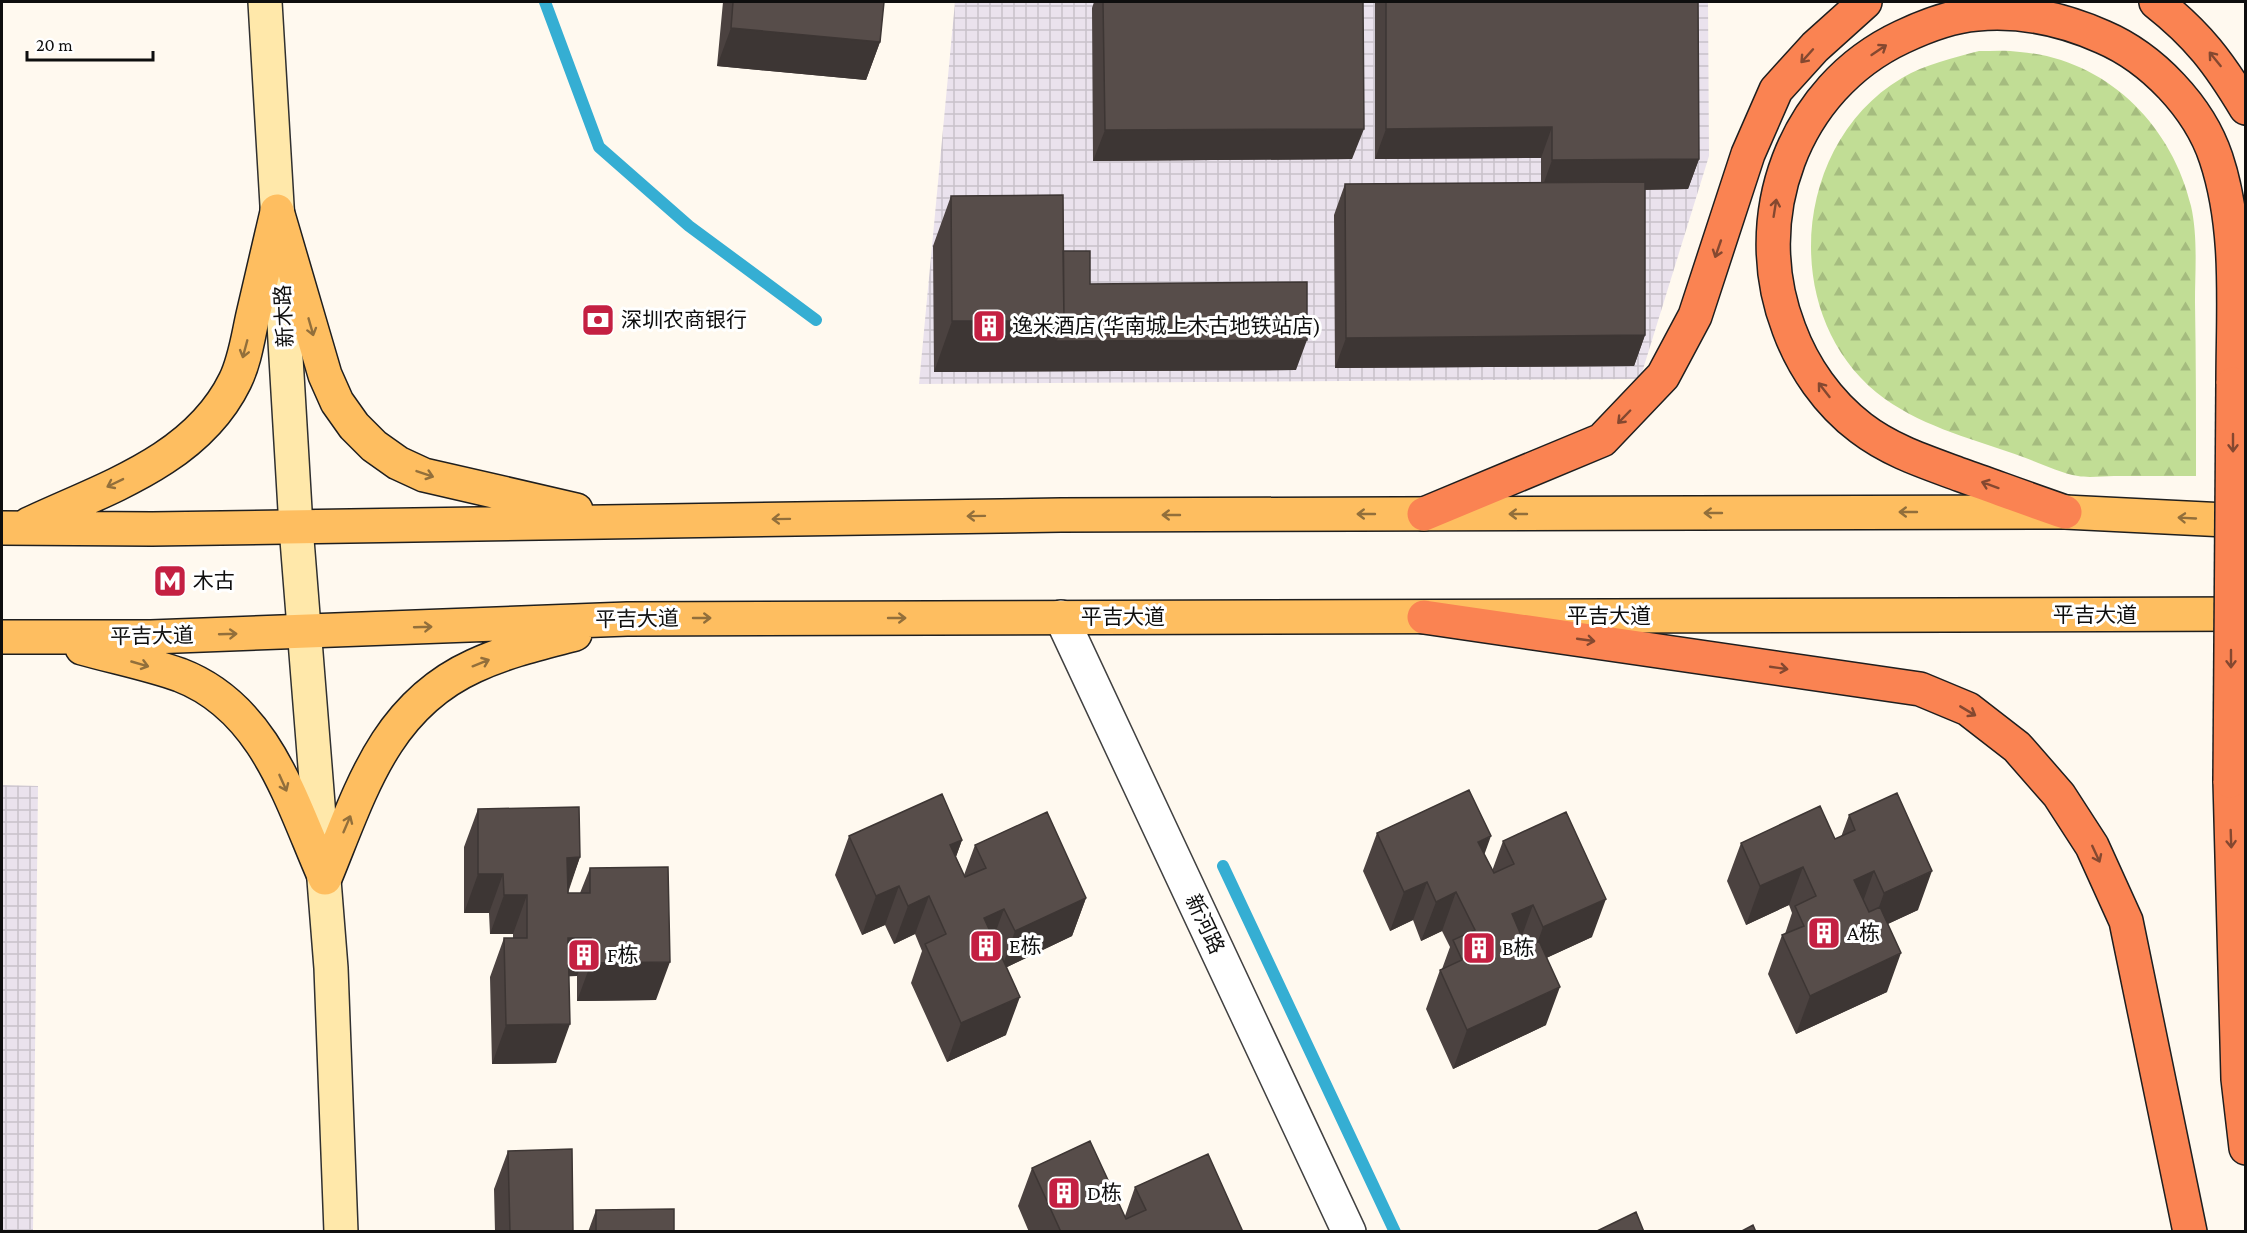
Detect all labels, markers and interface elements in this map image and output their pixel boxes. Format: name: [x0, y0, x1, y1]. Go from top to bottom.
scale bar: [27, 24, 153, 62]
text: 20 m: [36, 35, 73, 55]
one-way arrow: [1870, 44, 1886, 56]
one-way arrow: [1800, 48, 1814, 63]
one-way arrow: [2208, 51, 2221, 67]
one-way arrow: [1770, 198, 1781, 218]
one-way arrow: [1711, 239, 1722, 258]
street label: 新木路: [270, 284, 298, 348]
bank icon: 深圳农商银行: [580, 302, 616, 338]
place label: 深圳农商银行: [621, 308, 747, 332]
building icon: 逸米酒店(华南城上木古地铁站店): [971, 308, 1007, 344]
place label: 逸米酒店(华南城上木古地铁站店): [1012, 314, 1321, 338]
one-way arrow: [306, 317, 317, 336]
one-way arrow: [239, 339, 250, 358]
one-way arrow: [1818, 382, 1831, 398]
one-way arrow: [1616, 409, 1631, 424]
one-way arrow: [2227, 432, 2239, 452]
one-way arrow: [415, 469, 433, 480]
one-way arrow: [106, 478, 124, 489]
one-way arrow: [1981, 479, 2000, 490]
one-way arrow: [1899, 506, 1919, 518]
one-way arrow: [1704, 507, 1724, 519]
one-way arrow: [1356, 508, 1376, 520]
one-way arrow: [1509, 508, 1529, 520]
one-way arrow: [1161, 509, 1181, 521]
one-way arrow: [966, 510, 986, 522]
one-way arrow: [771, 513, 791, 525]
one-way arrow: [2178, 513, 2198, 524]
metro station icon: 木古: [152, 563, 188, 599]
place label: 木古: [193, 569, 235, 593]
street label: 平吉大道: [2053, 603, 2137, 627]
street label: 平吉大道: [1567, 604, 1651, 628]
street label: 平吉大道: [1081, 605, 1165, 629]
street label: 平吉大道: [595, 606, 679, 632]
one-way arrow: [691, 612, 711, 624]
one-way arrow: [886, 612, 906, 624]
one-way arrow: [412, 621, 432, 632]
street label: 平吉大道: [110, 623, 194, 649]
one-way arrow: [217, 629, 237, 640]
one-way arrow: [1576, 635, 1596, 646]
one-way arrow: [2225, 648, 2237, 668]
one-way arrow: [471, 657, 489, 668]
one-way arrow: [130, 659, 149, 670]
one-way arrow: [1769, 663, 1788, 674]
one-way arrow: [1959, 705, 1976, 717]
one-way arrow: [278, 773, 289, 791]
one-way arrow: [342, 815, 353, 833]
one-way arrow: [2226, 829, 2237, 849]
one-way arrow: [2091, 845, 2102, 863]
street label: 新河路: [1181, 890, 1229, 958]
building icon: A栋: [1806, 915, 1842, 951]
place label: A栋: [1847, 921, 1880, 945]
building icon: E栋: [968, 928, 1004, 964]
building icon: B栋: [1461, 930, 1497, 966]
place label: E栋: [1009, 934, 1041, 958]
place label: B栋: [1502, 936, 1534, 960]
building icon: F栋: [566, 937, 602, 973]
place label: F栋: [607, 943, 638, 967]
building icon: D栋: [1046, 1175, 1082, 1211]
place label: D栋: [1087, 1181, 1122, 1205]

